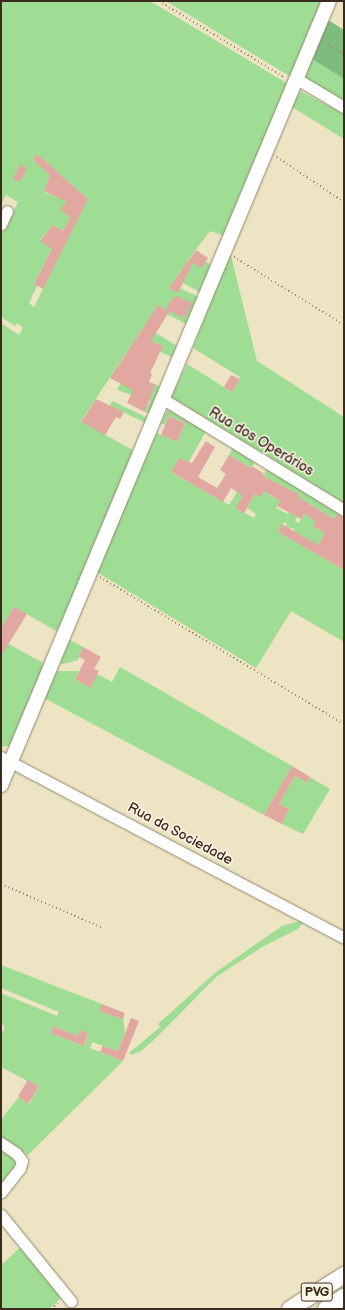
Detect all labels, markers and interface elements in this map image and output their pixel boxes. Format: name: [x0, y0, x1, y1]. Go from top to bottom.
street label: Rua dos Operários: [206, 404, 316, 480]
street label: Rua da Sociedade: [124, 799, 236, 869]
road number: PVG: [300, 1281, 334, 1303]

